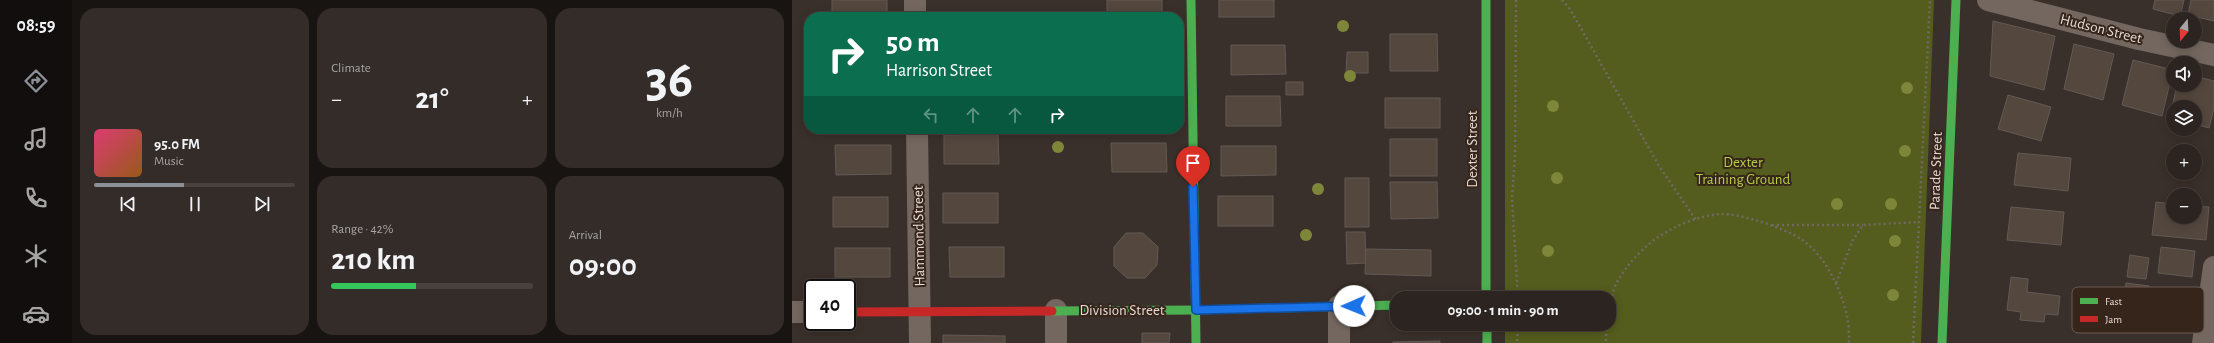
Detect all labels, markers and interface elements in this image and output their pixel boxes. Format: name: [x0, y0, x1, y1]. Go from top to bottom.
street label: Hudson Street: [2059, 12, 2144, 46]
north arrow: [2166, 12, 2202, 48]
map controls: [2166, 12, 2202, 224]
text: 08:59: [17, 17, 55, 35]
icon: right: [820, 28, 872, 80]
text: 50 m: [886, 29, 940, 57]
text: 36: [646, 54, 693, 106]
button: sound: [2166, 56, 2202, 92]
text: Climate: [331, 62, 371, 75]
text: Harrison Street: [886, 62, 992, 80]
icon: directions: [22, 67, 50, 95]
text: 21°: [415, 84, 449, 114]
text: −: [331, 88, 342, 110]
text: +: [522, 88, 533, 110]
button: layers: [2166, 100, 2202, 136]
icon: left: [920, 104, 942, 126]
icon: ahead: [962, 104, 984, 126]
icon: ahead: [1004, 104, 1026, 126]
icon: right: [1046, 104, 1068, 126]
text: km/h: [656, 107, 683, 120]
street label: Dexter Street: [1465, 110, 1480, 188]
icon: music: [22, 125, 50, 153]
street label: Parade Street: [1927, 131, 1945, 210]
text: 95.0 FM: [154, 137, 200, 152]
button: +: [2166, 144, 2202, 180]
pin: [1176, 146, 1210, 187]
icon: arrive: [1182, 152, 1204, 174]
text: Music: [154, 155, 184, 168]
park label: Dexter Training Ground: [1696, 155, 1790, 187]
icon: phone: [22, 184, 50, 212]
street label: Hammond Street: [911, 185, 927, 287]
button: −: [2166, 188, 2202, 224]
icon: previous: [117, 193, 139, 215]
icon: pause: [184, 193, 206, 215]
icon: next: [251, 193, 273, 215]
text: Range · 42%: [331, 223, 393, 236]
text: Arrival: [569, 229, 602, 242]
icon: climate: [22, 242, 50, 270]
text: 210 km: [331, 245, 415, 275]
text: 09:00: [569, 251, 637, 281]
speed limit sign: 40: [804, 279, 856, 331]
position arrow: [1333, 285, 1375, 327]
legend: [2072, 287, 2204, 333]
text: Fast: [2105, 296, 2123, 307]
icon: car: [22, 300, 50, 328]
street label: Division Street: [1079, 303, 1165, 318]
text: 09:00 · 1 min · 90 m: [1447, 303, 1559, 318]
text: Jam: [2105, 314, 2122, 325]

